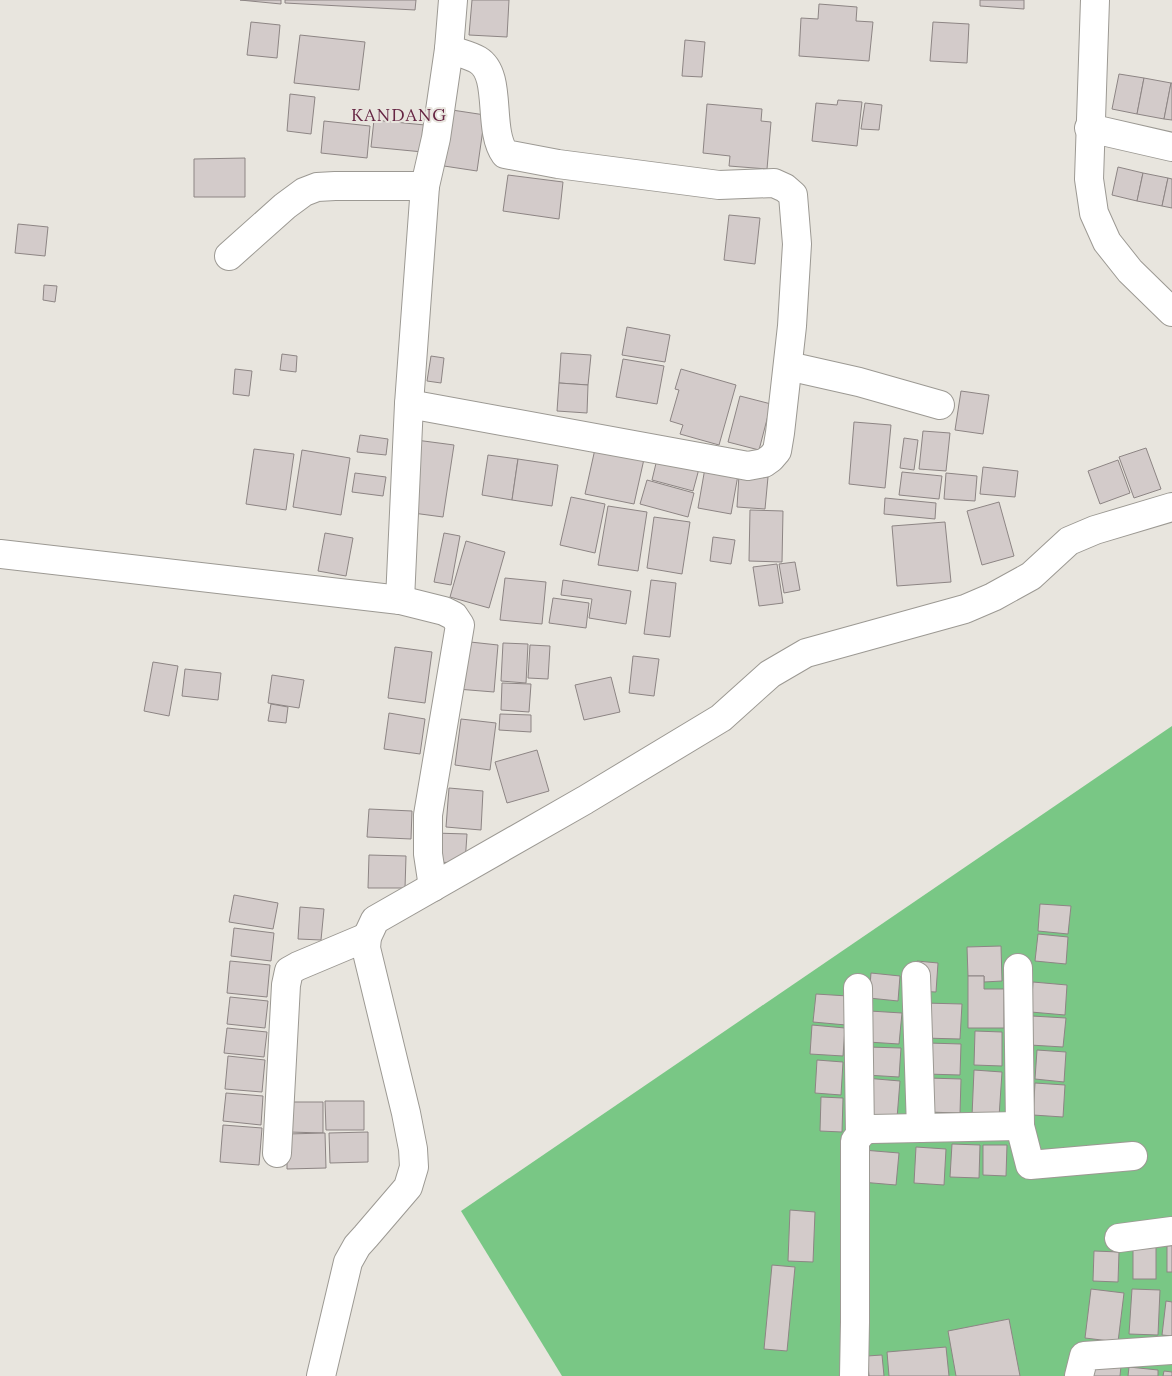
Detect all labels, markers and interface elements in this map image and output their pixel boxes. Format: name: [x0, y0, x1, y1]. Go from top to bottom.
district label: KANDANG: [351, 103, 447, 126]

